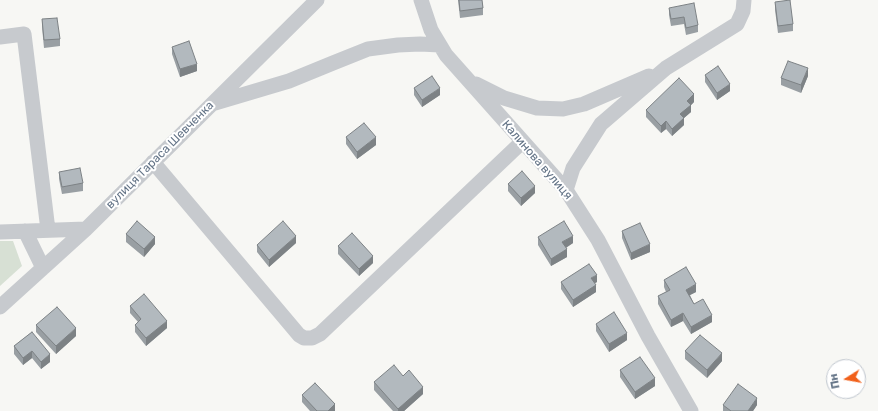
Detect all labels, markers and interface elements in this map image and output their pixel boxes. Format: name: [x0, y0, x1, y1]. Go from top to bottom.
street label: вулиця Тараса Шевченка: [103, 98, 217, 212]
street label: Калинова вулиця: [499, 117, 575, 203]
north arrow: [826, 359, 866, 399]
text: Пн: [827, 372, 843, 390]

